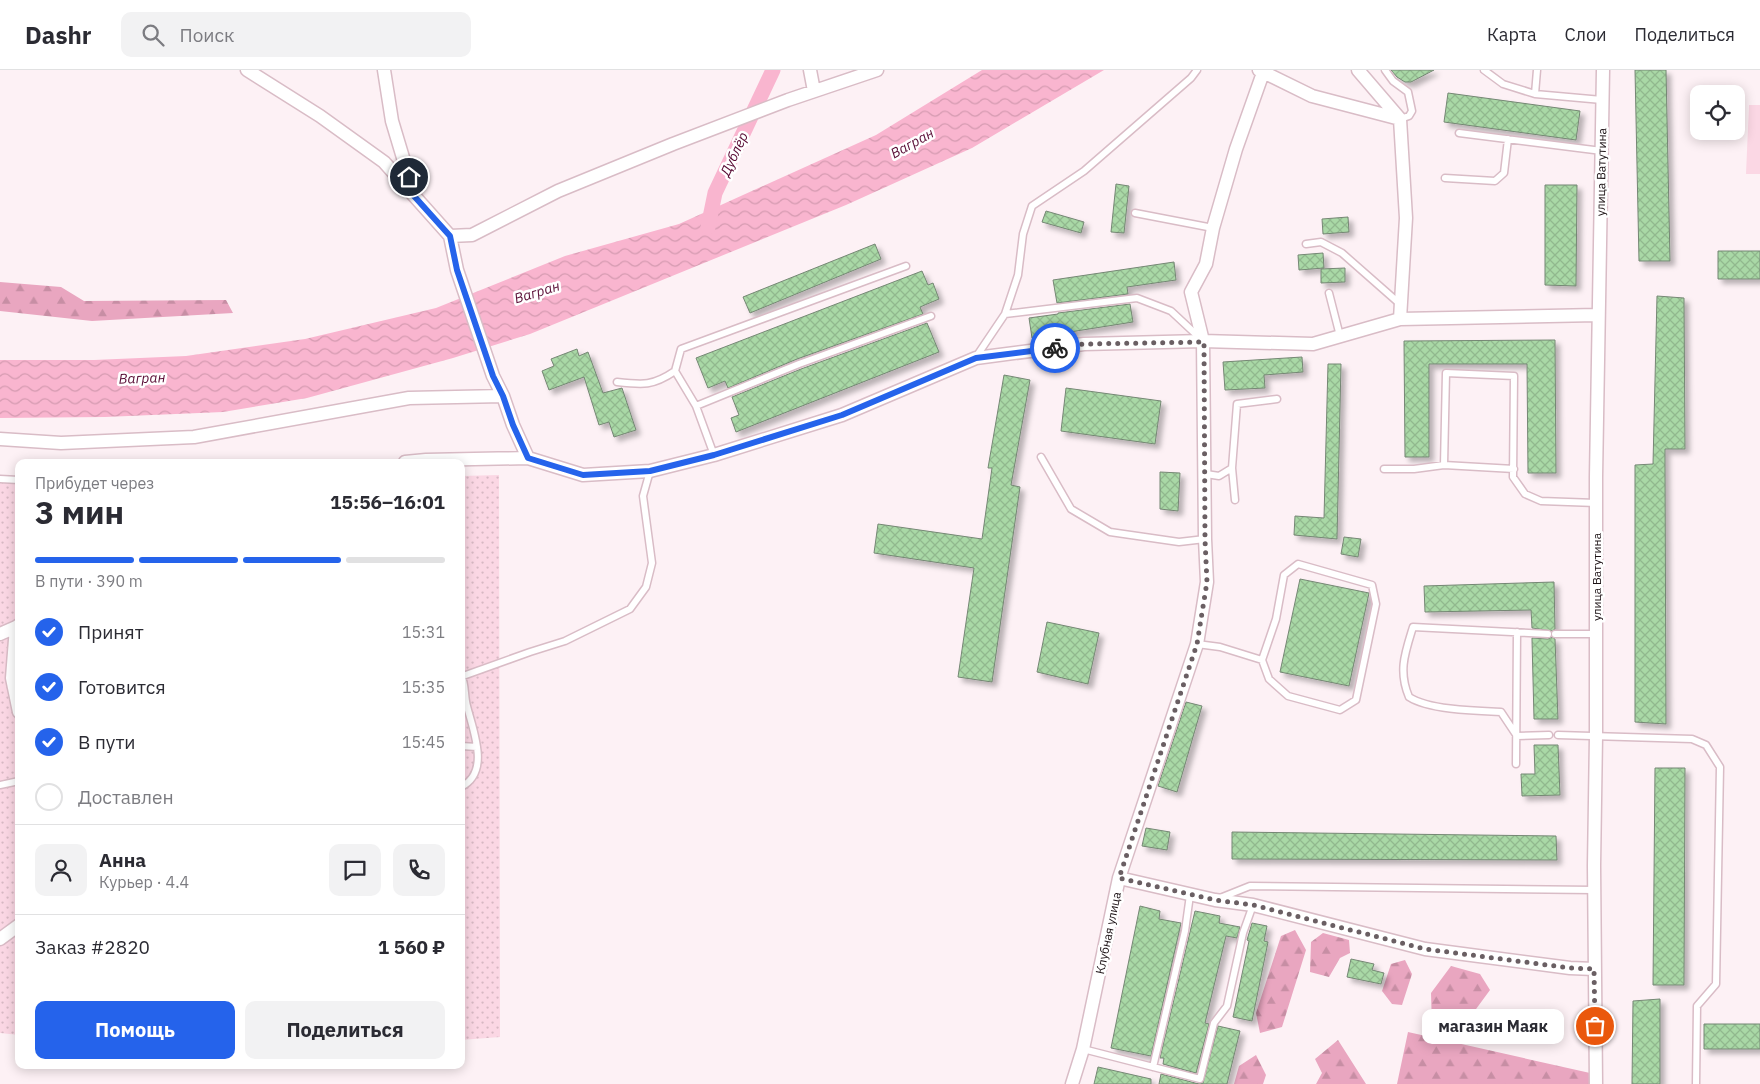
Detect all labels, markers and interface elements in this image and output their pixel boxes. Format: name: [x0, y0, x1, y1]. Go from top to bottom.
search box: [121, 12, 471, 57]
text: Dashr: [25, 19, 91, 51]
icon: search: [139, 21, 167, 49]
text: Поиск: [179, 23, 234, 47]
text: Карта: [1487, 23, 1537, 46]
text: Слои: [1565, 23, 1607, 46]
text: Поделиться: [1635, 23, 1735, 46]
map controls: [1690, 85, 1745, 140]
button: locate: [1690, 85, 1745, 140]
water label: Вагран: [887, 124, 937, 162]
street label: улица Ватутина: [1593, 127, 1609, 216]
water label: Дублёр: [715, 129, 752, 181]
pin: [388, 156, 430, 198]
icon: home: [395, 163, 423, 191]
water label: Вагран: [512, 277, 562, 307]
courier: [1030, 323, 1080, 373]
icon: bike: [1041, 334, 1069, 362]
water label: Вагран: [118, 368, 166, 388]
text: Прибудет через: [35, 473, 154, 493]
text: 15:56–16:01: [330, 490, 445, 514]
text: 3 мин: [35, 491, 124, 533]
street label: улица Ватутина: [1589, 532, 1604, 621]
text: В пути · 390 m: [35, 571, 143, 591]
icon: check: [35, 618, 63, 646]
text: Принят: [78, 620, 144, 644]
text: 15:31: [402, 622, 445, 642]
icon: check: [35, 673, 63, 701]
text: Готовится: [78, 675, 166, 699]
text: 15:35: [402, 677, 445, 697]
icon: check: [35, 728, 63, 756]
text: В пути: [78, 730, 136, 754]
text: 15:45: [402, 732, 445, 752]
text: Доставлен: [78, 785, 174, 809]
button: person: [35, 844, 87, 896]
button: chat: [329, 844, 381, 896]
button: phone: [393, 844, 445, 896]
text: Анна: [99, 848, 146, 872]
text: Курьер · 4.4: [99, 872, 189, 892]
street label: Клубная улица: [1092, 890, 1124, 975]
text: Заказ #2820: [35, 935, 150, 959]
text: 1 560 ₽: [378, 935, 445, 959]
button: Помощь: [35, 1001, 235, 1059]
button: Поделиться: [245, 1001, 445, 1059]
pin: [1574, 1005, 1616, 1047]
callout: магазин Маяк: [1422, 1008, 1565, 1044]
icon: bag: [1581, 1012, 1609, 1040]
text: магазин Маяк: [1438, 1016, 1548, 1036]

